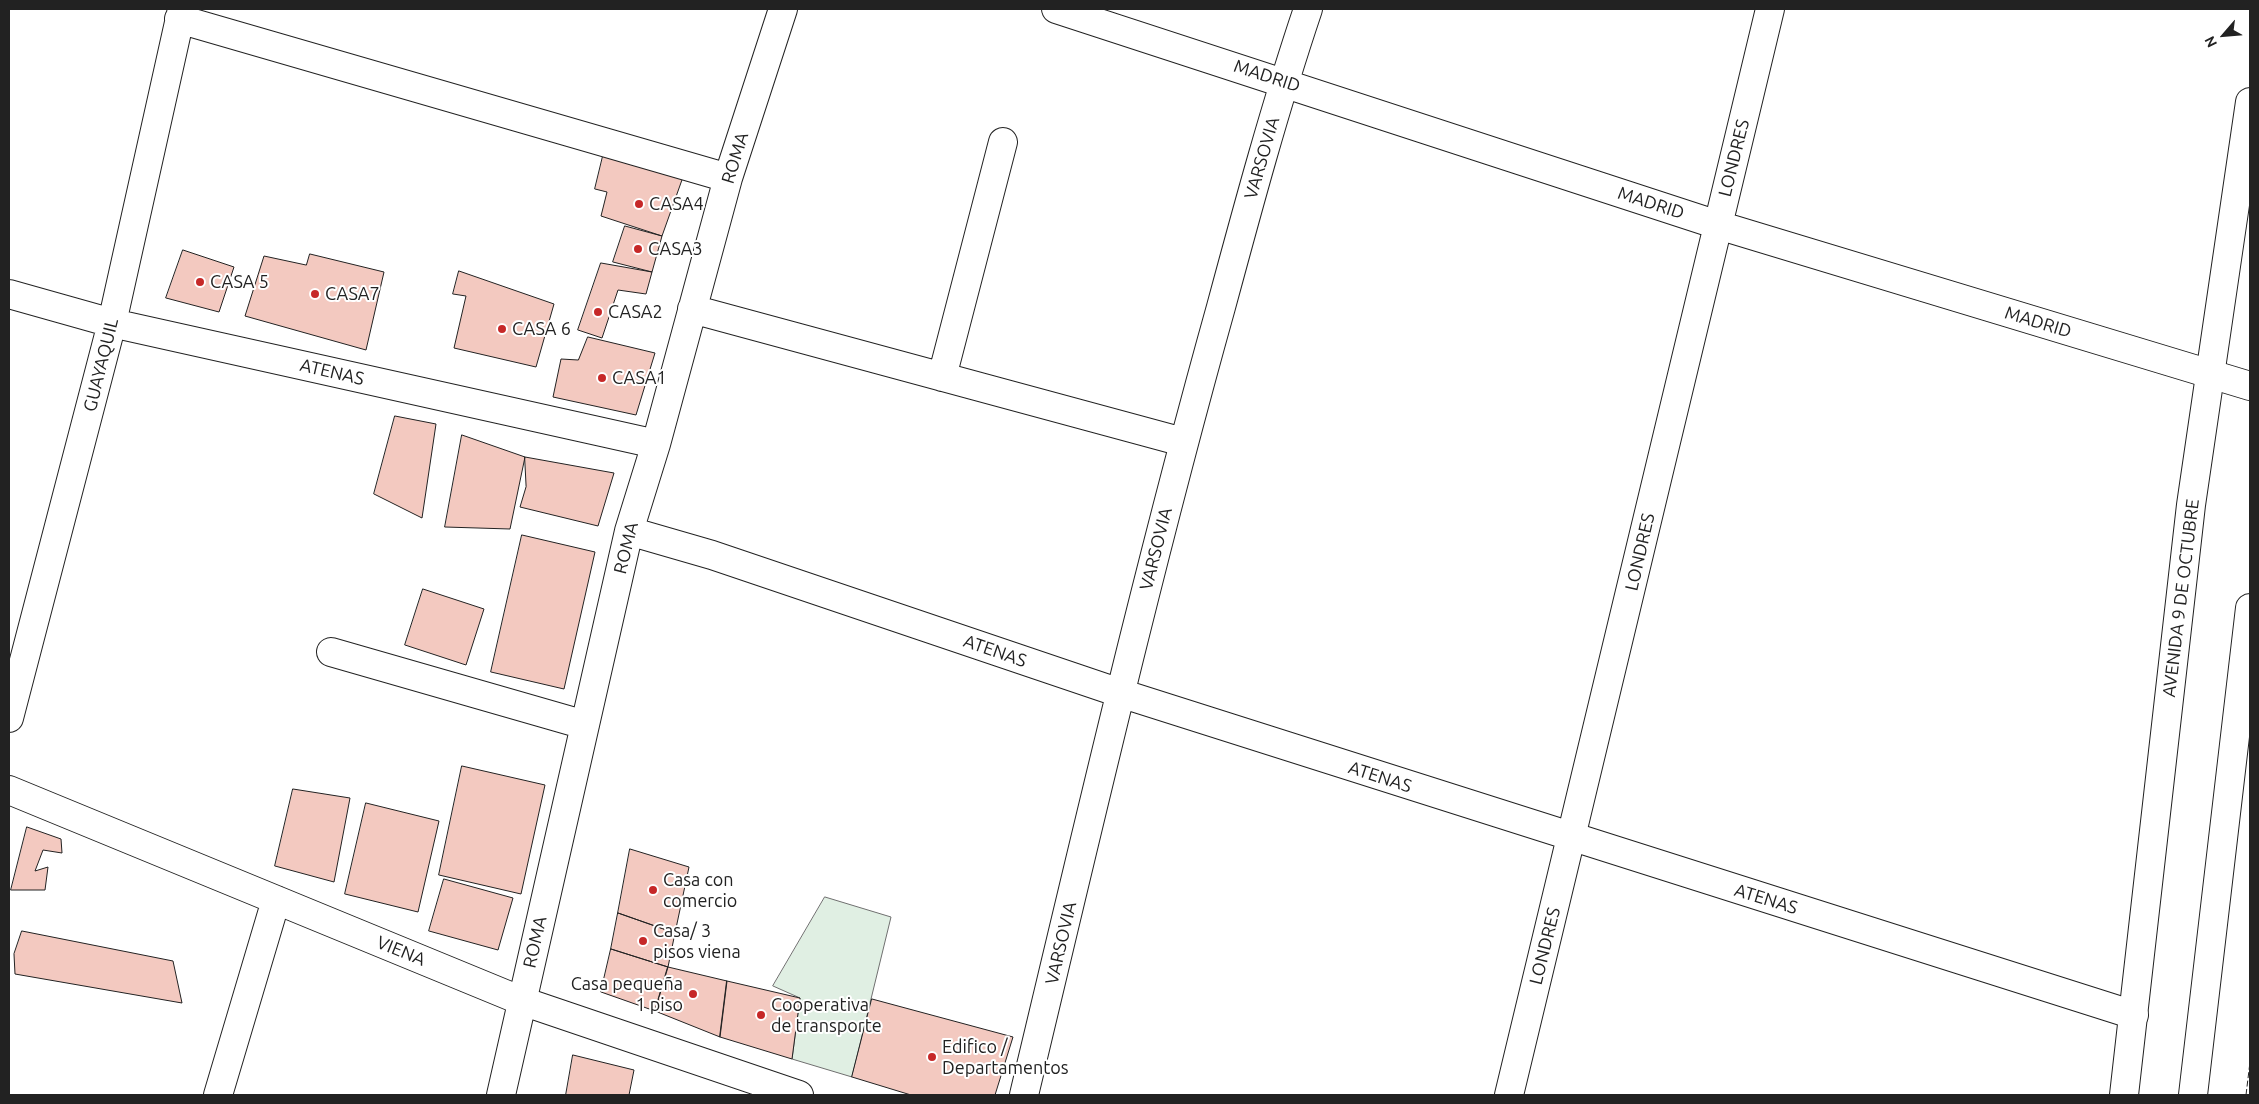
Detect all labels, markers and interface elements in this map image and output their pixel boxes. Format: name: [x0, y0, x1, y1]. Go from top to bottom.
north arrow: [2199, 10, 2249, 60]
text: N: [2201, 34, 2220, 50]
street label: MADRID: [1231, 55, 1303, 97]
street label: VARSOVIA: [1240, 114, 1284, 202]
street label: LONDRES: [1714, 117, 1754, 199]
street label: ROMA: [717, 130, 753, 186]
street label: MADRID: [1615, 182, 1687, 224]
place label: CASA4: [649, 193, 704, 215]
marker: CASA4: [633, 198, 645, 210]
place label: CASA3: [648, 238, 703, 260]
marker: CASA3: [632, 243, 644, 255]
place label: CASA 5: [210, 271, 269, 293]
marker: CASA 5: [194, 276, 206, 288]
place label: CASA7: [325, 283, 380, 305]
marker: CASA7: [309, 288, 321, 300]
place label: CASA2: [608, 301, 663, 323]
street label: MADRID: [2002, 302, 2074, 342]
marker: CASA2: [592, 306, 604, 318]
street label: GUAYAQUIL: [79, 316, 123, 414]
place label: CASA 6: [512, 318, 571, 340]
marker: CASA 6: [496, 323, 508, 335]
street label: ATENAS: [298, 354, 366, 390]
place label: CASA1: [612, 367, 667, 389]
marker: CASA1: [596, 372, 608, 384]
street label: AVENIDA 9 DE OCTUBRE: [2158, 498, 2204, 698]
street label: VARSOVIA: [1135, 505, 1177, 593]
street label: LONDRES: [1621, 511, 1659, 593]
street label: ROMA: [609, 520, 643, 576]
street label: ATENAS: [961, 630, 1029, 672]
street label: ATENAS: [1346, 757, 1414, 797]
place label: Casa con comercio: [663, 869, 737, 912]
street label: ATENAS: [1732, 879, 1800, 919]
marker: Casa con comercio: [647, 884, 659, 896]
street label: VARSOVIA: [1041, 899, 1081, 987]
street label: LONDRES: [1525, 905, 1565, 987]
street label: ROMA: [519, 914, 551, 970]
place label: Casa/ 3 pisos viena: [653, 920, 741, 962]
street label: VIENA: [373, 931, 429, 971]
marker: Casa/ 3 pisos viena: [637, 935, 649, 947]
place label: Casa pequeña 1 piso: [571, 973, 683, 1016]
marker: Casa pequeña 1 piso: [687, 988, 699, 1000]
place label: Cooperativa de transporte: [771, 994, 882, 1036]
marker: Cooperativa de transporte: [755, 1009, 767, 1021]
place label: Edifico / Departamentos: [942, 1036, 1069, 1078]
marker: Edifico / Departamentos: [926, 1051, 938, 1063]

